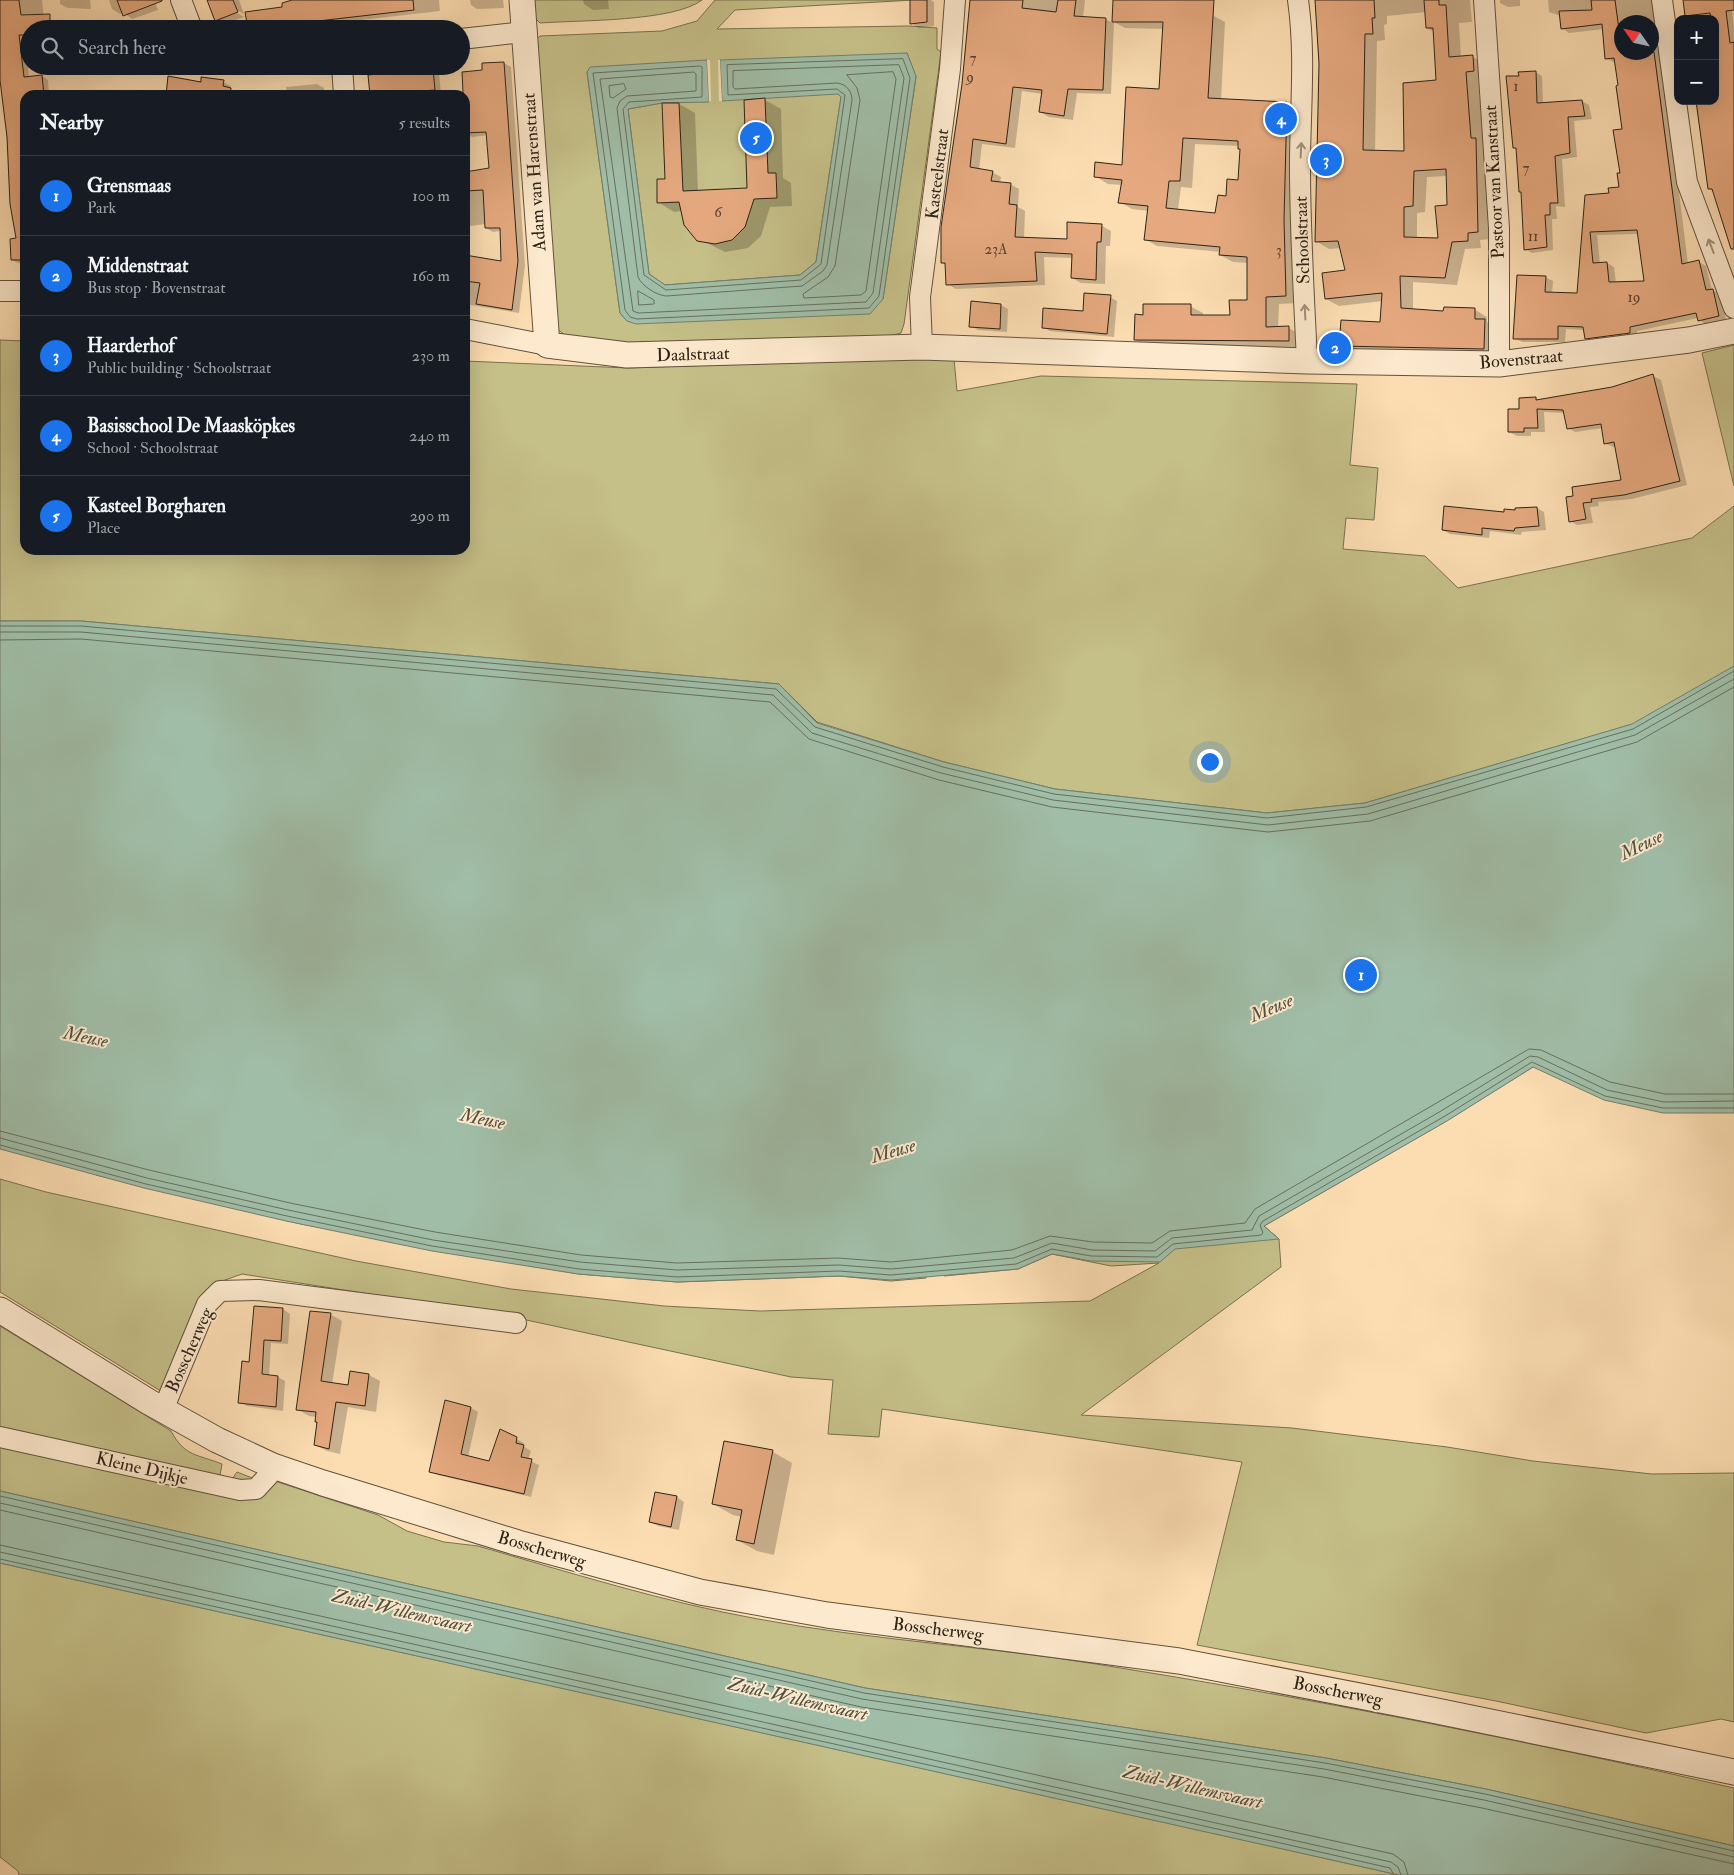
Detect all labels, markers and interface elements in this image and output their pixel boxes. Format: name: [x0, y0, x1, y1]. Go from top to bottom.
north arrow: [1614, 15, 1659, 60]
map controls: [1674, 15, 1719, 105]
button: +: [1674, 15, 1719, 60]
search box: [20, 20, 470, 75]
icon: search: [38, 34, 66, 62]
text: Search here: [78, 36, 166, 60]
house number: 7: [970, 49, 977, 68]
button: −: [1674, 60, 1719, 105]
house number: 9: [965, 68, 974, 87]
house number: 1: [1513, 77, 1519, 96]
street label: Adam van Harenstraat: [517, 92, 552, 253]
pin: 4: [1265, 100, 1297, 138]
street label: Pastoor van Kanstraat: [1479, 104, 1510, 259]
text: Nearby: [40, 109, 103, 136]
text: 5 results: [399, 113, 450, 133]
pin: 5: [740, 119, 772, 157]
street label: Kasteelstraat: [921, 127, 954, 221]
pin: 3: [1310, 141, 1342, 179]
one-way arrow: [1296, 142, 1305, 158]
house number: 7: [1523, 159, 1530, 178]
text: Grensmaas: [87, 174, 171, 198]
text: 1: [53, 186, 59, 206]
text: 100 m: [412, 186, 450, 206]
street label: Schoolstraat: [1289, 195, 1316, 284]
text: Park: [87, 198, 116, 218]
house number: 6: [714, 203, 723, 222]
house number: 11: [1528, 227, 1538, 246]
one-way arrow: [1706, 239, 1715, 254]
house number: 23A: [985, 240, 1008, 259]
house number: 3: [1276, 241, 1282, 260]
text: Middenstraat: [87, 254, 188, 278]
text: 2: [52, 266, 60, 286]
text: 160 m: [412, 266, 450, 286]
text: Bus stop · Bovenstraat: [87, 278, 226, 298]
house number: 19: [1628, 288, 1640, 307]
one-way arrow: [1300, 304, 1309, 320]
pin: 2: [1319, 329, 1351, 367]
text: Haarderhof: [87, 334, 175, 358]
street label: Daalstraat: [656, 342, 730, 367]
street label: Bovenstraat: [1478, 344, 1564, 375]
text: 3: [53, 346, 59, 366]
text: 230 m: [412, 346, 450, 366]
text: Public building · Schoolstraat: [87, 358, 271, 378]
text: Basisschool De Maasköpkes: [87, 414, 295, 438]
text: 4: [52, 426, 60, 446]
text: 240 m: [409, 426, 450, 446]
text: School · Schoolstraat: [87, 438, 218, 458]
text: Kasteel Borgharen: [87, 494, 226, 518]
text: 5: [52, 506, 60, 526]
text: 290 m: [410, 506, 450, 526]
text: Place: [87, 518, 120, 538]
your location: [1197, 749, 1223, 775]
water label: Meuse: [1615, 824, 1668, 866]
pin: 1: [1345, 956, 1377, 994]
water label: Meuse: [1245, 988, 1297, 1028]
water label: Meuse: [60, 1020, 111, 1054]
water label: Meuse: [457, 1102, 508, 1136]
water label: Meuse: [867, 1133, 919, 1169]
street label: Bosscherweg: [160, 1303, 219, 1396]
street label: Kleine Dijkje: [94, 1447, 191, 1490]
street label: Bosscherweg: [495, 1526, 590, 1573]
water label: Zuid-Willemsvaart: [329, 1583, 475, 1639]
street label: Bosscherweg: [891, 1613, 986, 1647]
water label: Zuid-Willemsvaart: [725, 1671, 871, 1727]
street label: Bosscherweg: [1291, 1672, 1386, 1712]
water label: Zuid-Willemsvaart: [1120, 1759, 1266, 1815]

